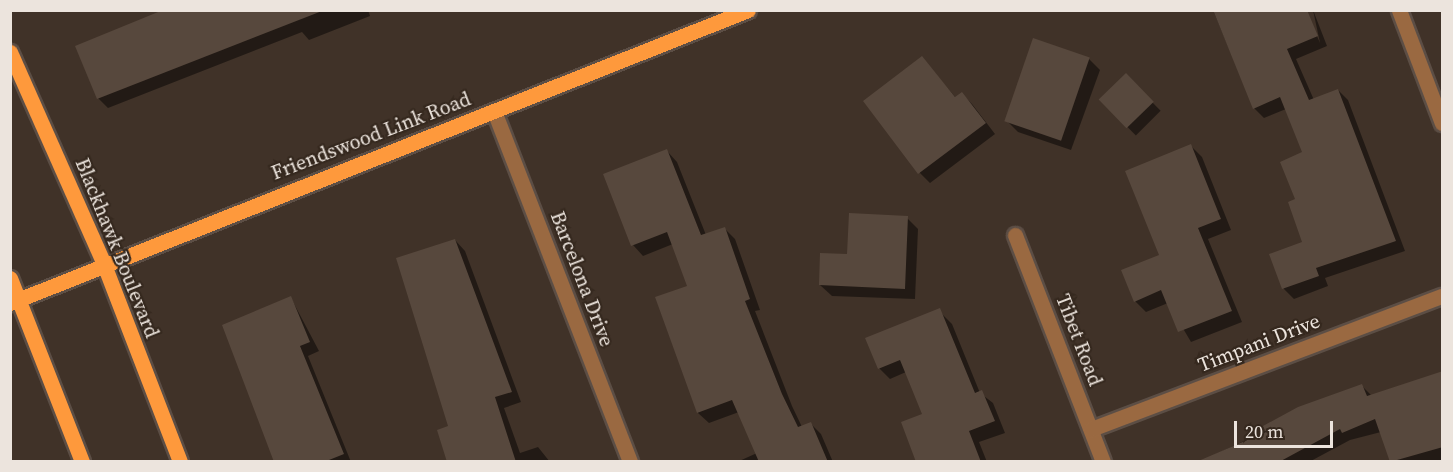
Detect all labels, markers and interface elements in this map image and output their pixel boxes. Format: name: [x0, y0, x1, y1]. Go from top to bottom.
street label: Friendswood Link Road: [268, 87, 474, 185]
street label: Blackhawk Boulevard: [70, 155, 164, 341]
street label: Barcelona Drive: [545, 208, 619, 350]
street label: Tibet Road: [1051, 291, 1107, 389]
street label: Timpani Drive: [1195, 309, 1323, 377]
scale bar: [1237, 409, 1336, 447]
text: 20 m: [1245, 419, 1283, 444]

